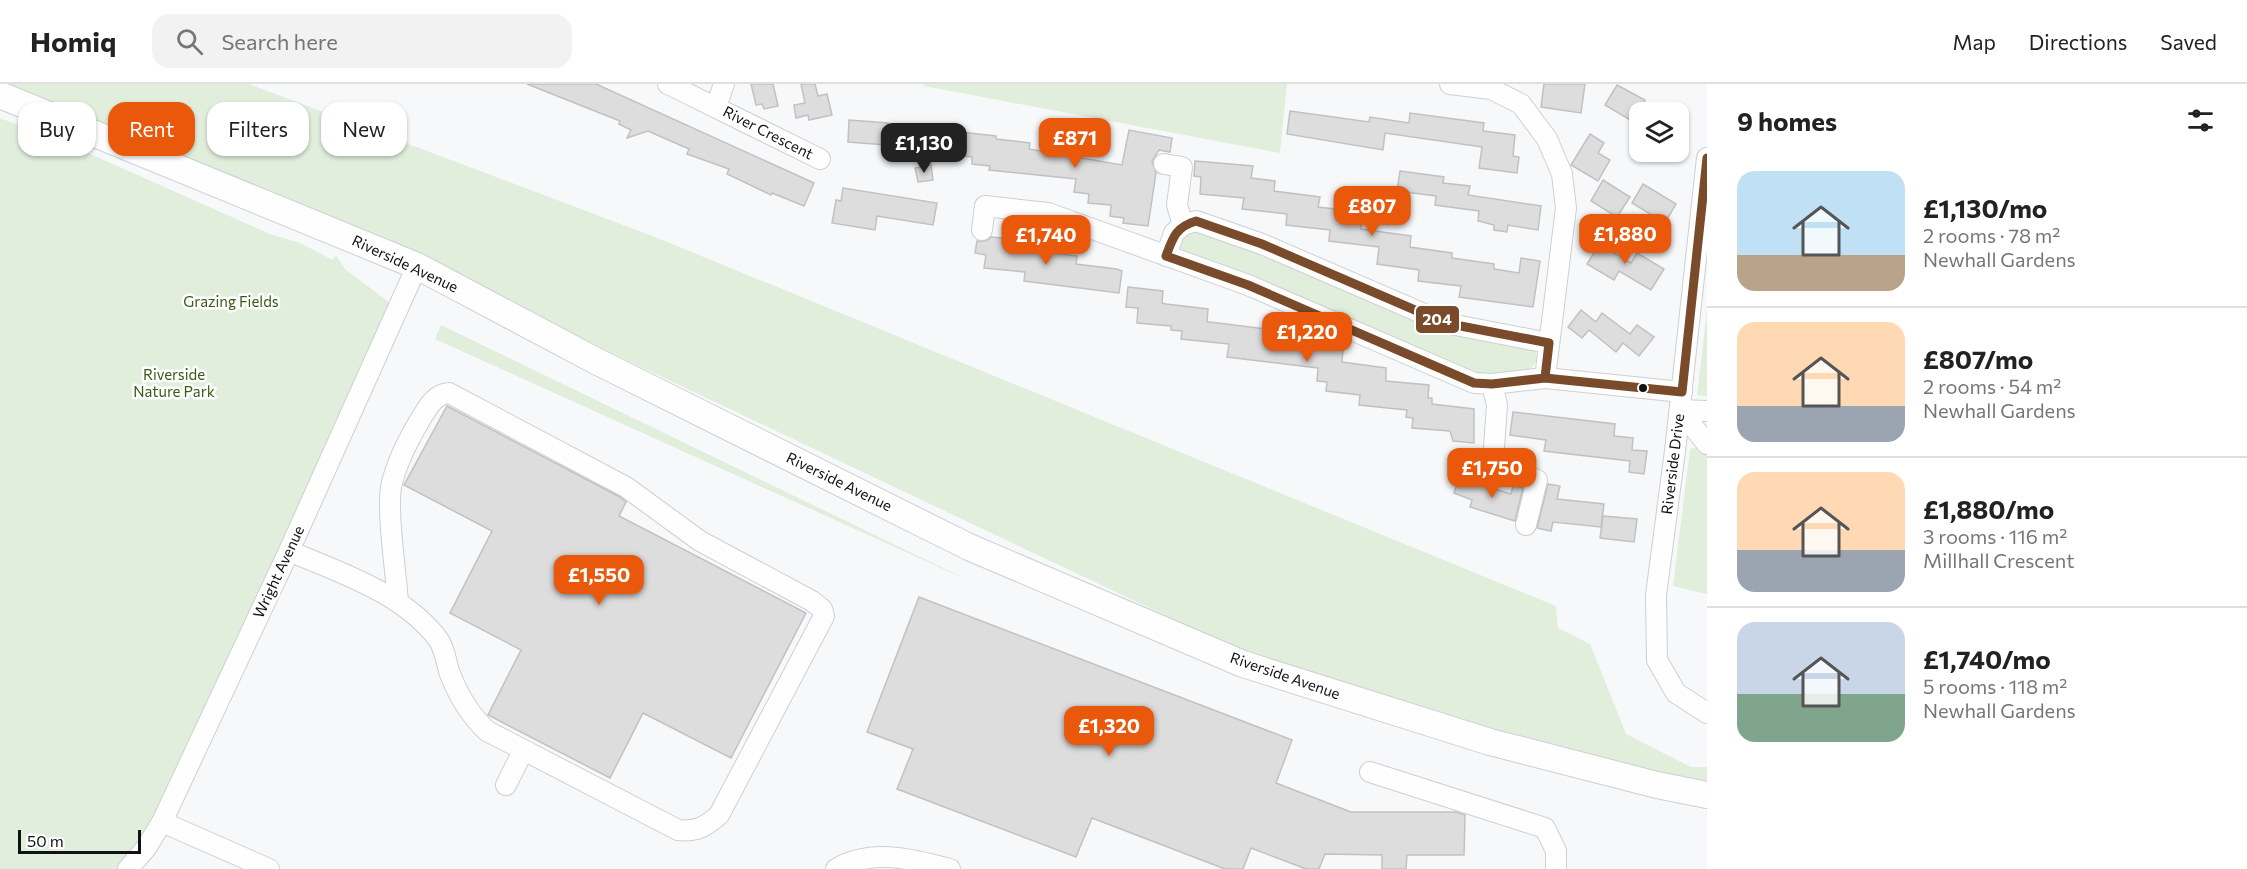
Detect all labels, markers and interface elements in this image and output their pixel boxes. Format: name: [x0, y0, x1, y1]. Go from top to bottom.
search box: [152, 14, 572, 68]
text: Homiq: [30, 24, 116, 58]
icon: search: [173, 25, 206, 58]
text: Search here: [221, 28, 338, 55]
text: Map: [1953, 29, 1996, 54]
text: Directions: [2029, 29, 2127, 54]
text: Saved: [2160, 29, 2217, 54]
chip: Buy: [18, 102, 96, 156]
chip: Rent: [108, 102, 195, 156]
chip: Filters: [207, 102, 309, 156]
chip: New: [321, 102, 407, 156]
street label: River Crescent: [720, 102, 817, 163]
map controls: [1629, 102, 1689, 162]
button: layers: [1629, 102, 1689, 162]
icon: filters: [2184, 104, 2217, 137]
text: 9 homes: [1737, 105, 1837, 136]
pin: £871: [1039, 118, 1111, 169]
pin: £1,130: [875, 123, 973, 174]
text: £871: [1053, 125, 1097, 149]
text: £1,130: [895, 130, 953, 154]
pin: £807: [1336, 186, 1408, 237]
text: £1,130/mo: [1923, 192, 2047, 223]
text: £807: [1348, 193, 1396, 217]
icon: home: [1785, 195, 1857, 267]
pin: £1,880: [1576, 214, 1674, 265]
pin: £1,740: [997, 215, 1095, 266]
text: £1,880: [1593, 221, 1657, 245]
text: £1,740: [1016, 222, 1076, 246]
text: 2 rooms · 78 m²: [1923, 223, 2060, 247]
street label: Riverside Avenue: [349, 231, 461, 296]
text: Newhall Gardens: [1923, 247, 2076, 271]
park label: Grazing Fields: [183, 292, 279, 310]
line badge: 204: [1415, 305, 1460, 334]
text: 204: [1422, 309, 1452, 328]
pin: £1,220: [1258, 312, 1356, 363]
text: £1,220: [1276, 319, 1338, 343]
text: £807/mo: [1923, 343, 2033, 374]
icon: home: [1785, 346, 1857, 418]
park label: Riverside Nature Park: [133, 365, 215, 400]
text: 2 rooms · 54 m²: [1923, 374, 2061, 398]
unlabelled marker: [1637, 382, 1649, 394]
text: Newhall Gardens: [1923, 398, 2076, 422]
street label: Riverside Drive: [1657, 412, 1687, 515]
street label: Riverside Avenue: [784, 448, 895, 514]
pin: £1,750: [1443, 448, 1541, 499]
text: £1,750: [1461, 455, 1523, 479]
text: £1,880/mo: [1923, 493, 2054, 524]
icon: home: [1785, 496, 1857, 568]
street label: Wright Avenue: [249, 522, 307, 621]
text: 3 rooms · 116 m²: [1923, 524, 2067, 548]
text: Millhall Crescent: [1923, 548, 2074, 572]
pin: £1,550: [550, 555, 648, 606]
text: £1,550: [568, 562, 630, 586]
text: £1,740/mo: [1923, 643, 2051, 674]
icon: home: [1785, 646, 1857, 718]
street label: Riverside Avenue: [1228, 648, 1343, 702]
text: 5 rooms · 118 m²: [1923, 674, 2067, 698]
text: Newhall Gardens: [1923, 698, 2076, 722]
pin: £1,320: [1060, 706, 1158, 757]
text: £1,320: [1078, 713, 1140, 737]
scale bar: [18, 827, 141, 854]
text: 50 m: [27, 831, 64, 850]

